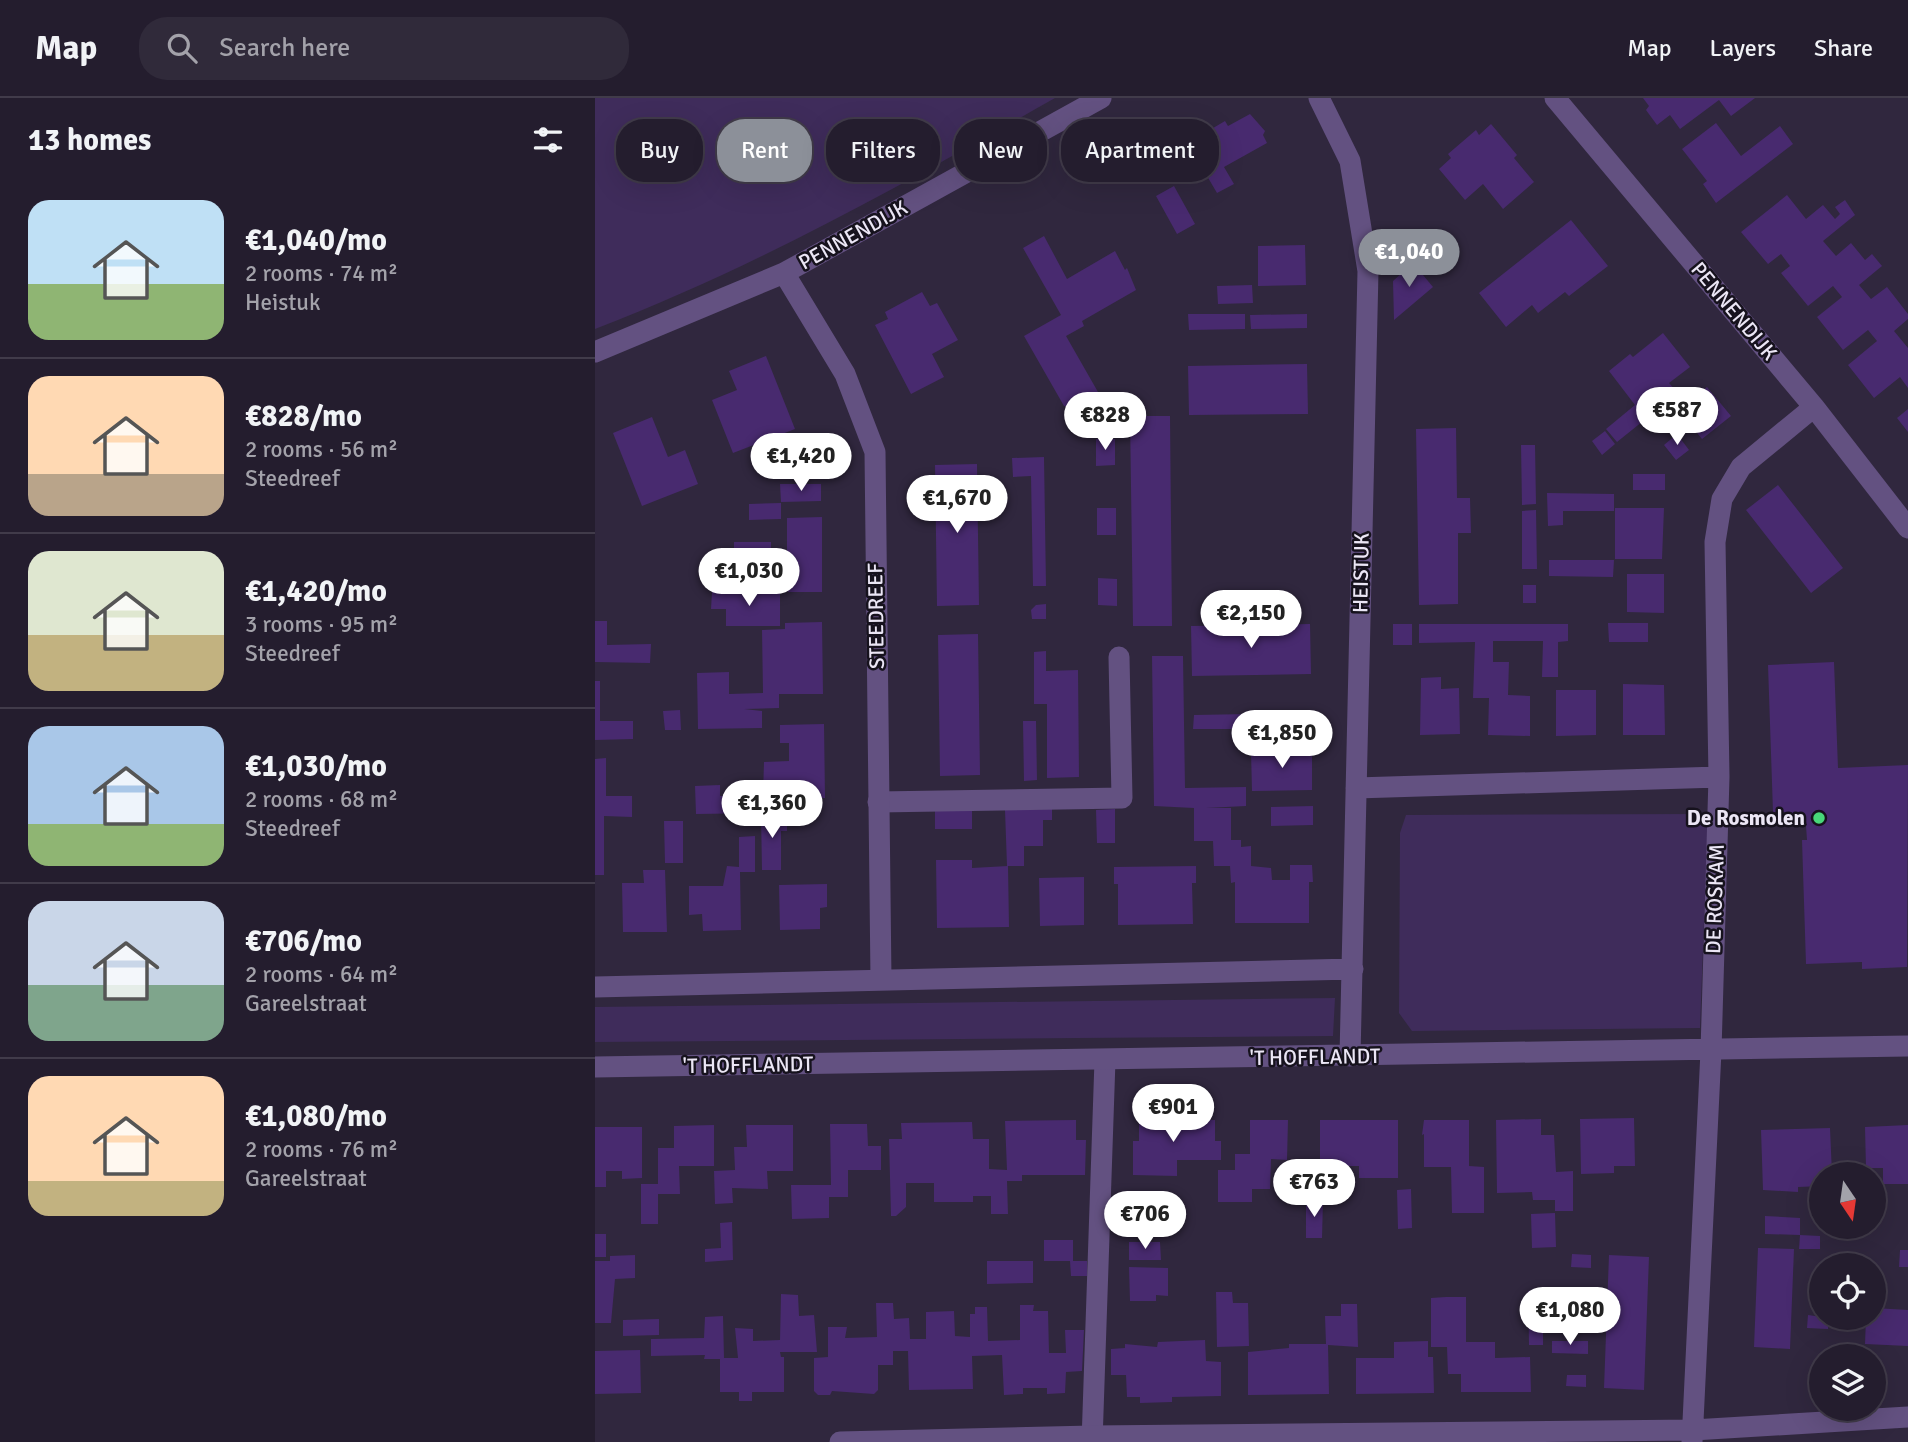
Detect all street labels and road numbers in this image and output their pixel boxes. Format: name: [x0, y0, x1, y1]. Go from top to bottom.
street label: PENNENDIJK: [794, 194, 912, 276]
street label: PENNENDIJK: [1685, 257, 1783, 366]
street label: HEISTUK: [1347, 532, 1375, 613]
street label: STEEDREEF: [862, 563, 890, 669]
street label: DE ROSKAM: [1700, 843, 1730, 955]
street label: 'T HOFFLANDT: [1250, 1043, 1381, 1071]
street label: 'T HOFFLANDT: [683, 1051, 814, 1079]

